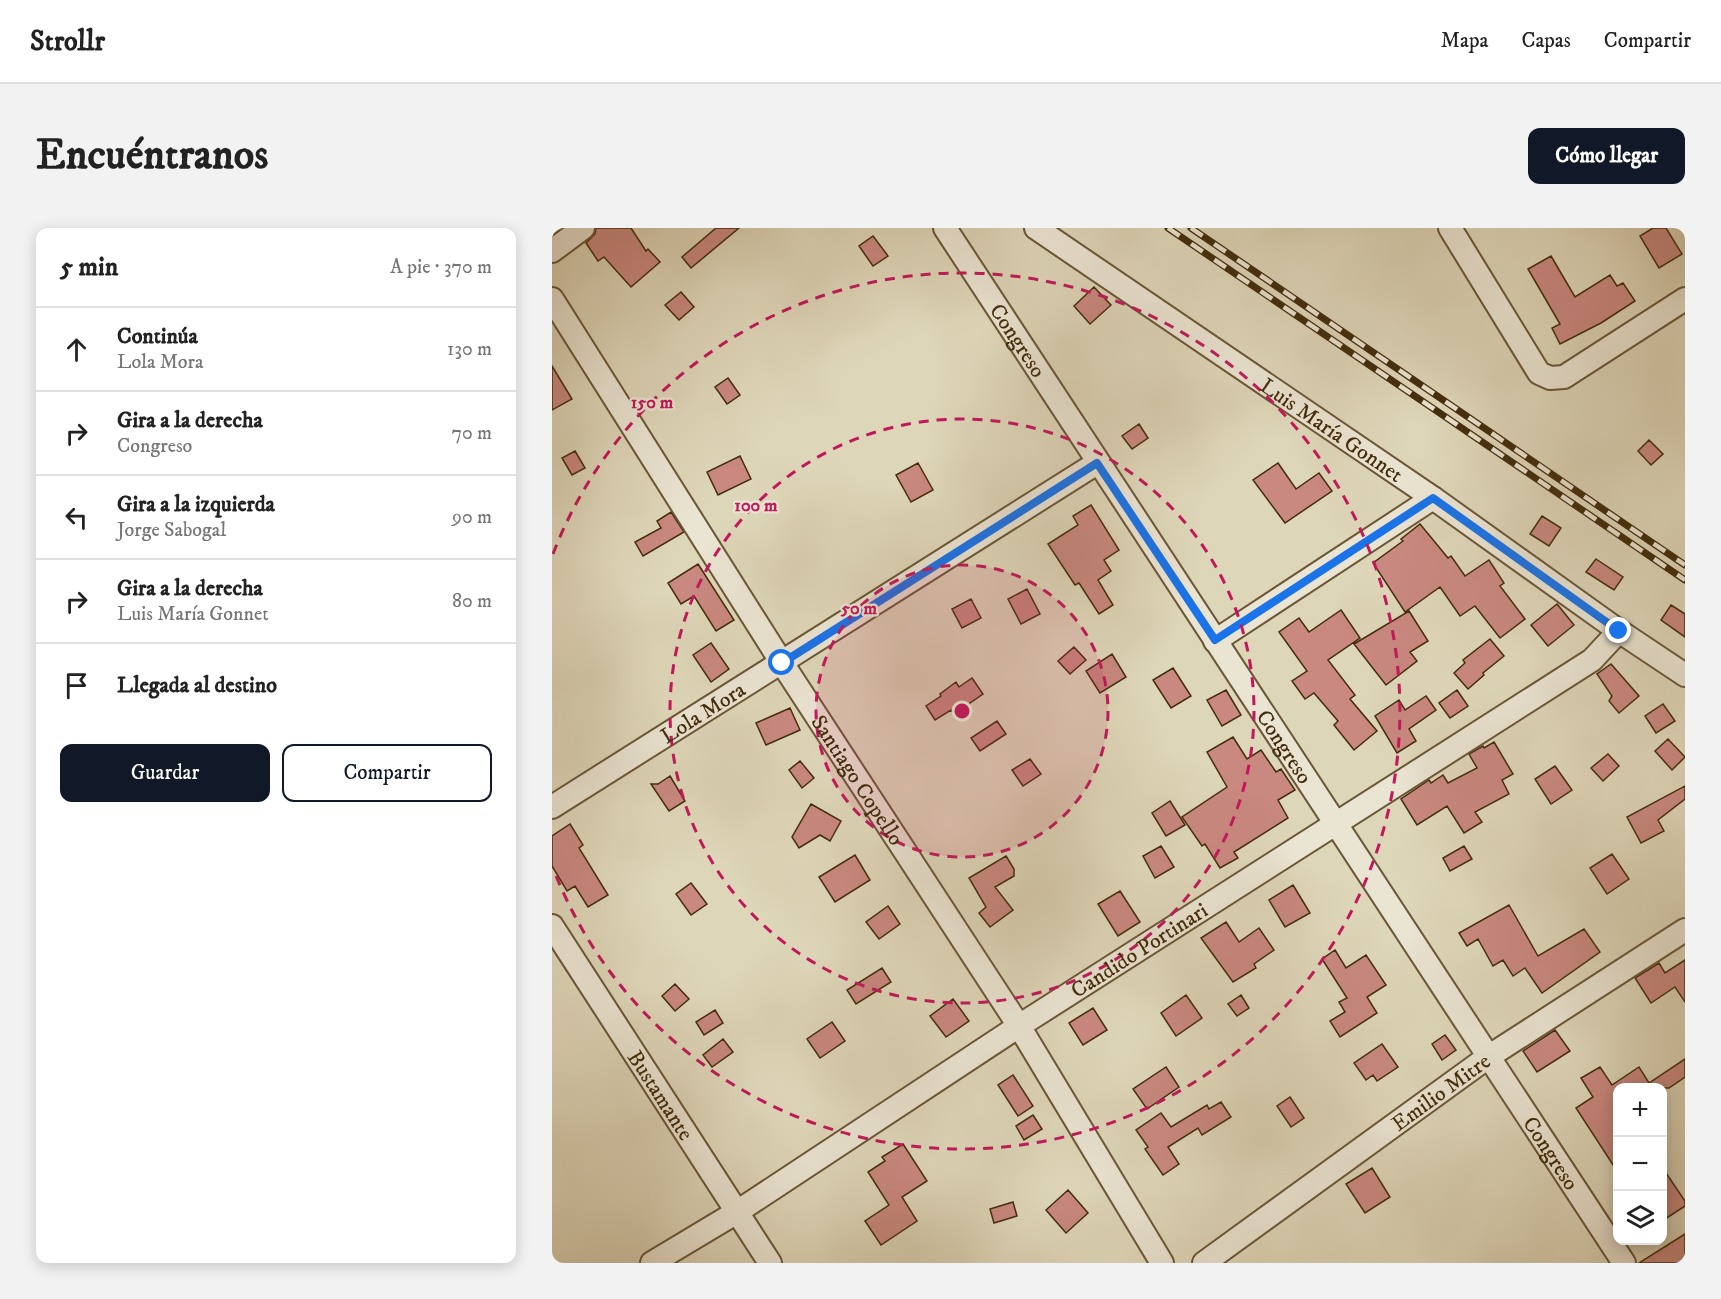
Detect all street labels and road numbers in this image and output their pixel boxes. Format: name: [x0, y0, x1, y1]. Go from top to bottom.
street label: Congreso: [983, 299, 1051, 383]
street label: Luis María Gonnet: [1255, 372, 1408, 489]
street label: Lola Mora: [656, 676, 751, 750]
street label: Congreso: [1250, 705, 1318, 789]
street label: Santiago Copello: [805, 710, 909, 851]
street label: Candido Portinari: [1066, 897, 1213, 1004]
street label: Bustamante: [621, 1046, 699, 1146]
street label: Emilio Mitre: [1387, 1048, 1496, 1138]
street label: Congreso: [1516, 1112, 1584, 1196]

